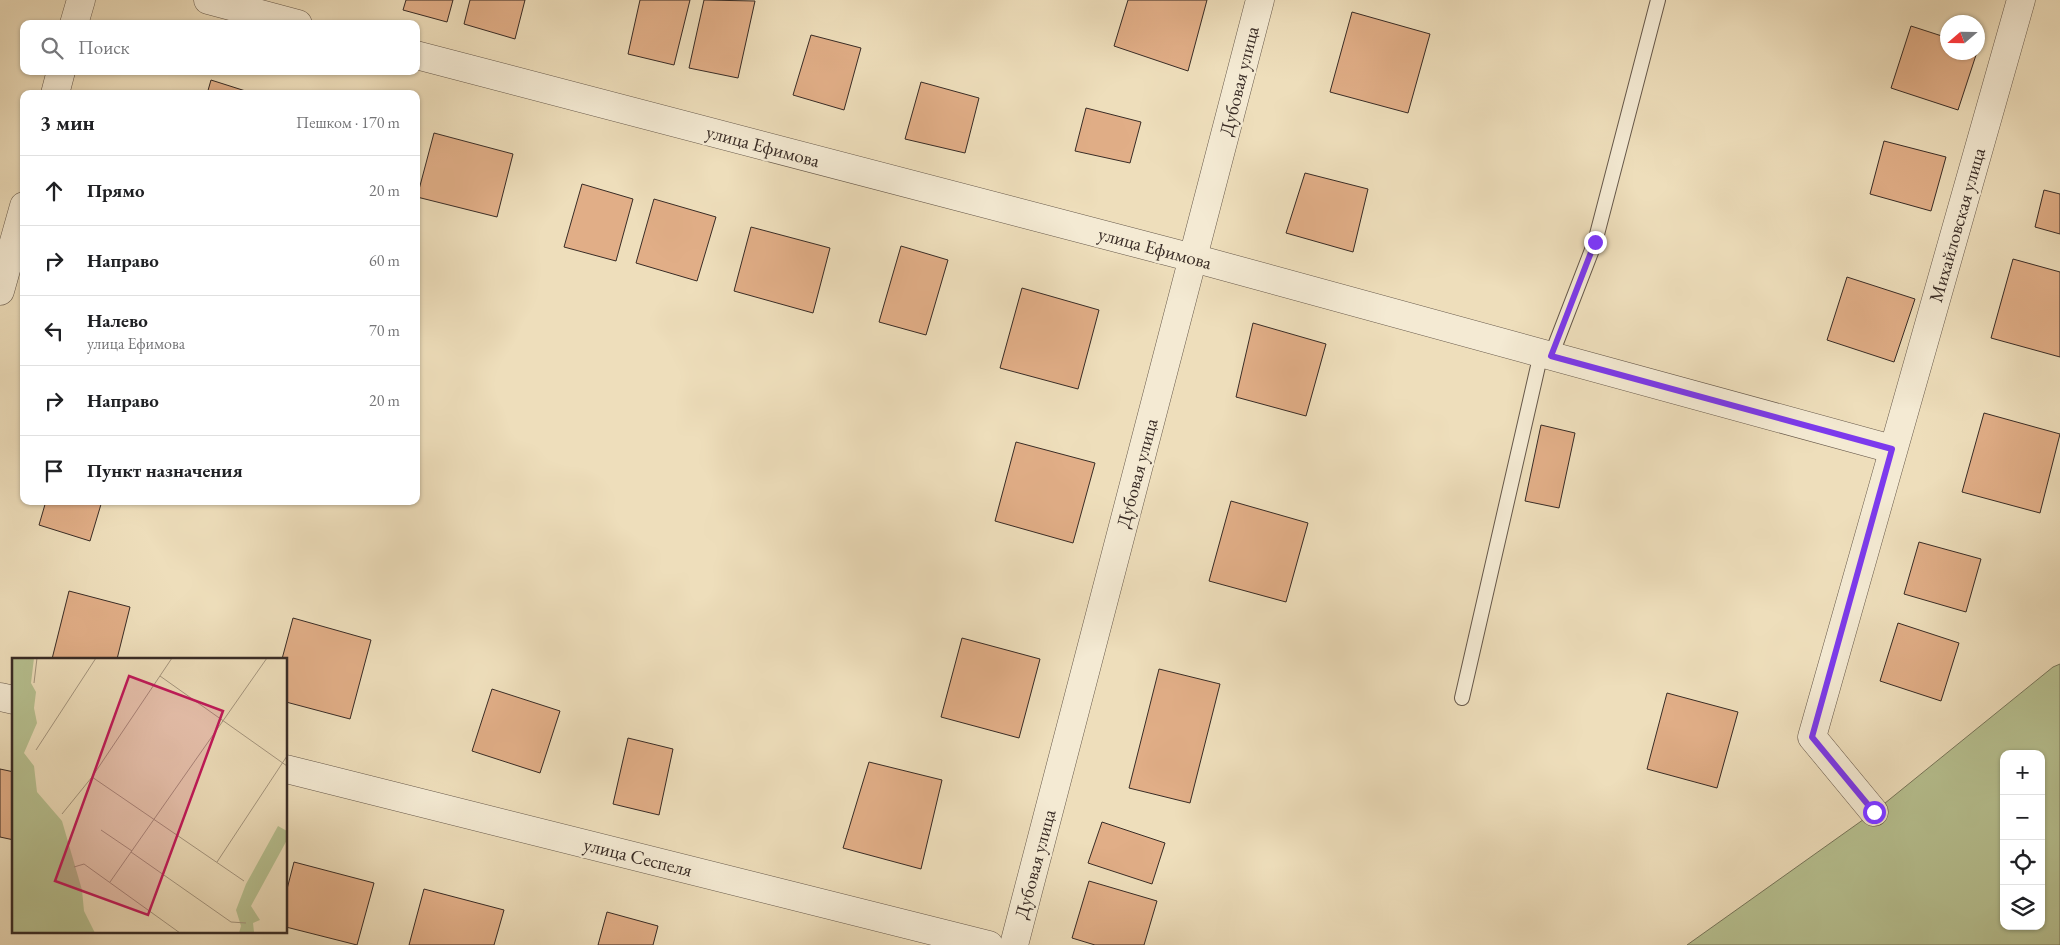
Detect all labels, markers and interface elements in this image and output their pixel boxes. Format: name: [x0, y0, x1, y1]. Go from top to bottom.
north arrow: [1940, 15, 1985, 60]
search box: [20, 20, 420, 75]
street label: Дубовая улица: [1213, 23, 1265, 139]
icon: search: [38, 34, 66, 62]
text: Поиск: [78, 35, 130, 60]
text: 3 мин: [40, 109, 95, 136]
text: Пешком · 170 m: [296, 112, 400, 133]
street label: улица Ефимова: [704, 119, 823, 173]
street label: Михайловская улица: [1923, 144, 1991, 305]
icon: ahead: [40, 177, 68, 205]
text: Прямо: [87, 178, 145, 203]
text: 20 m: [369, 180, 400, 201]
street label: улица Ефимова: [1096, 221, 1215, 275]
route end: [1584, 231, 1607, 254]
icon: right: [40, 247, 68, 275]
text: Направо: [87, 248, 159, 273]
text: 60 m: [369, 250, 400, 271]
text: Налево: [87, 308, 148, 333]
icon: left: [40, 317, 68, 345]
text: 70 m: [369, 320, 400, 341]
text: улица Ефимова: [87, 333, 185, 354]
icon: right: [40, 387, 68, 415]
text: Направо: [87, 388, 159, 413]
text: 20 m: [369, 390, 400, 411]
street label: Дубовая улица: [1110, 415, 1164, 531]
icon: arrive: [40, 457, 68, 485]
text: Пункт назначения: [87, 458, 243, 483]
inset map: [12, 658, 288, 932]
map controls: [2000, 750, 2045, 930]
button: +: [2000, 750, 2045, 795]
button: −: [2000, 795, 2045, 840]
route start: [1863, 801, 1886, 824]
street label: Дубовая улица: [1008, 806, 1062, 922]
street label: улица Сеспеля: [581, 831, 695, 883]
button: locate: [2000, 840, 2045, 885]
button: layers: [2000, 885, 2045, 930]

